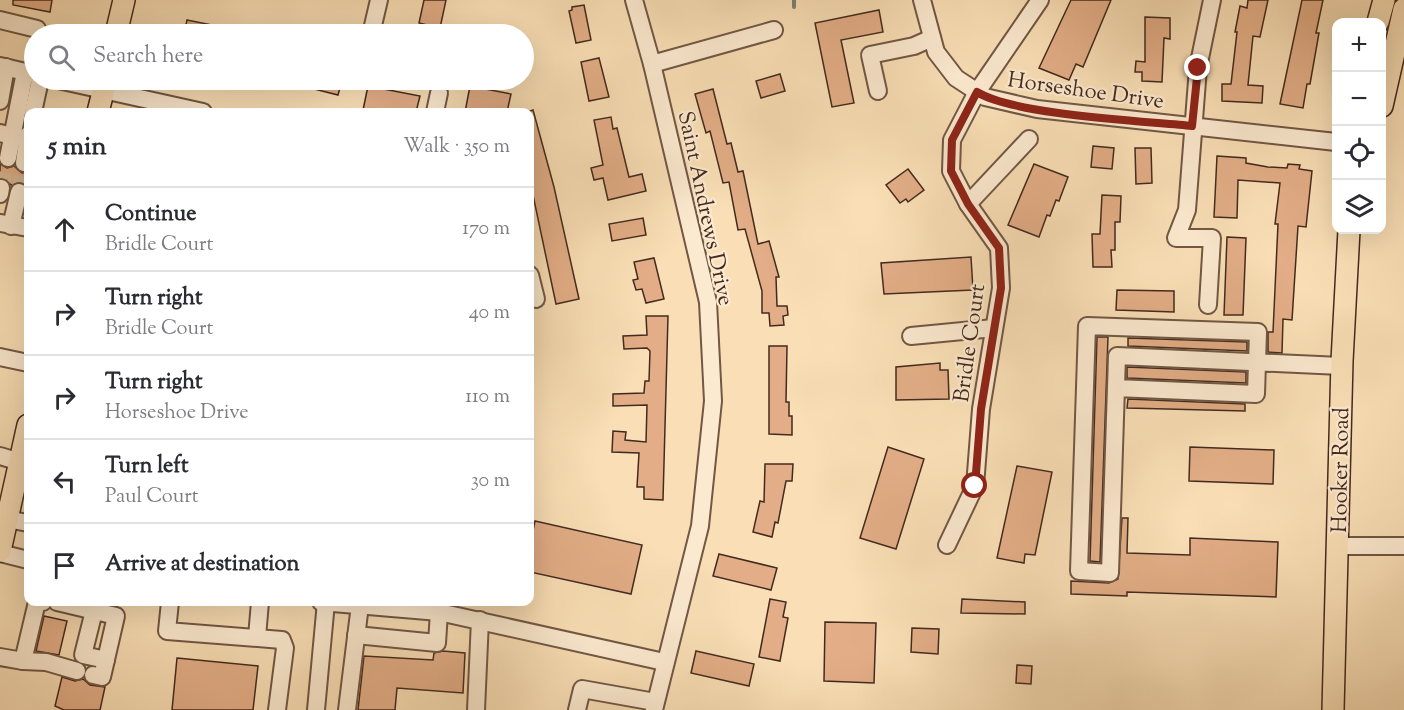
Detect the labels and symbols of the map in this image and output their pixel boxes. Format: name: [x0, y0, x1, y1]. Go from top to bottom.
route end: [1184, 54, 1210, 80]
street label: Horseshoe Drive: [1005, 65, 1166, 119]
street label: Saint Andrews Drive: [668, 108, 740, 309]
street label: Bridle Court: [947, 282, 995, 405]
street label: Hooker Road: [1325, 407, 1359, 533]
route start: [961, 472, 987, 498]

